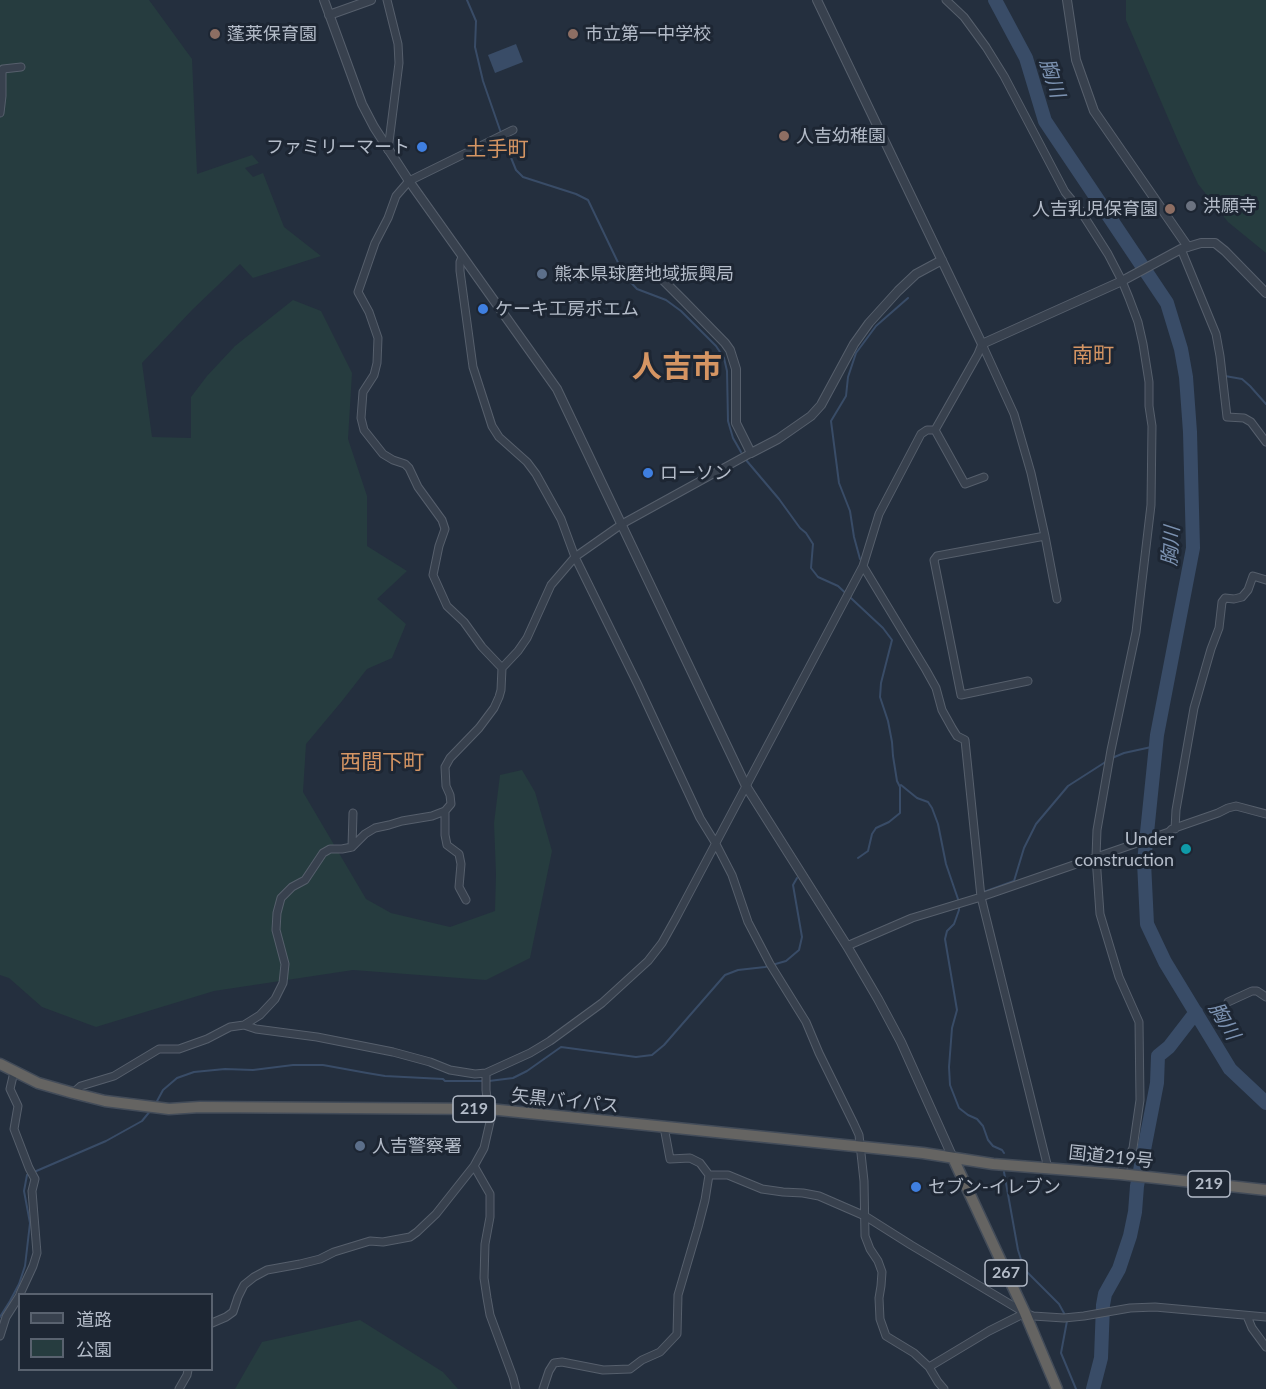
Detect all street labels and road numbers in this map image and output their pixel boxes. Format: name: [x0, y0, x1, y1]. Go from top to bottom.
street label: 矢黒バイパス: [510, 1085, 620, 1117]
road number: 219: [453, 1096, 495, 1122]
street label: 国道219号: [1067, 1142, 1155, 1172]
road number: 219: [1188, 1171, 1230, 1197]
road number: 267: [985, 1260, 1027, 1286]

